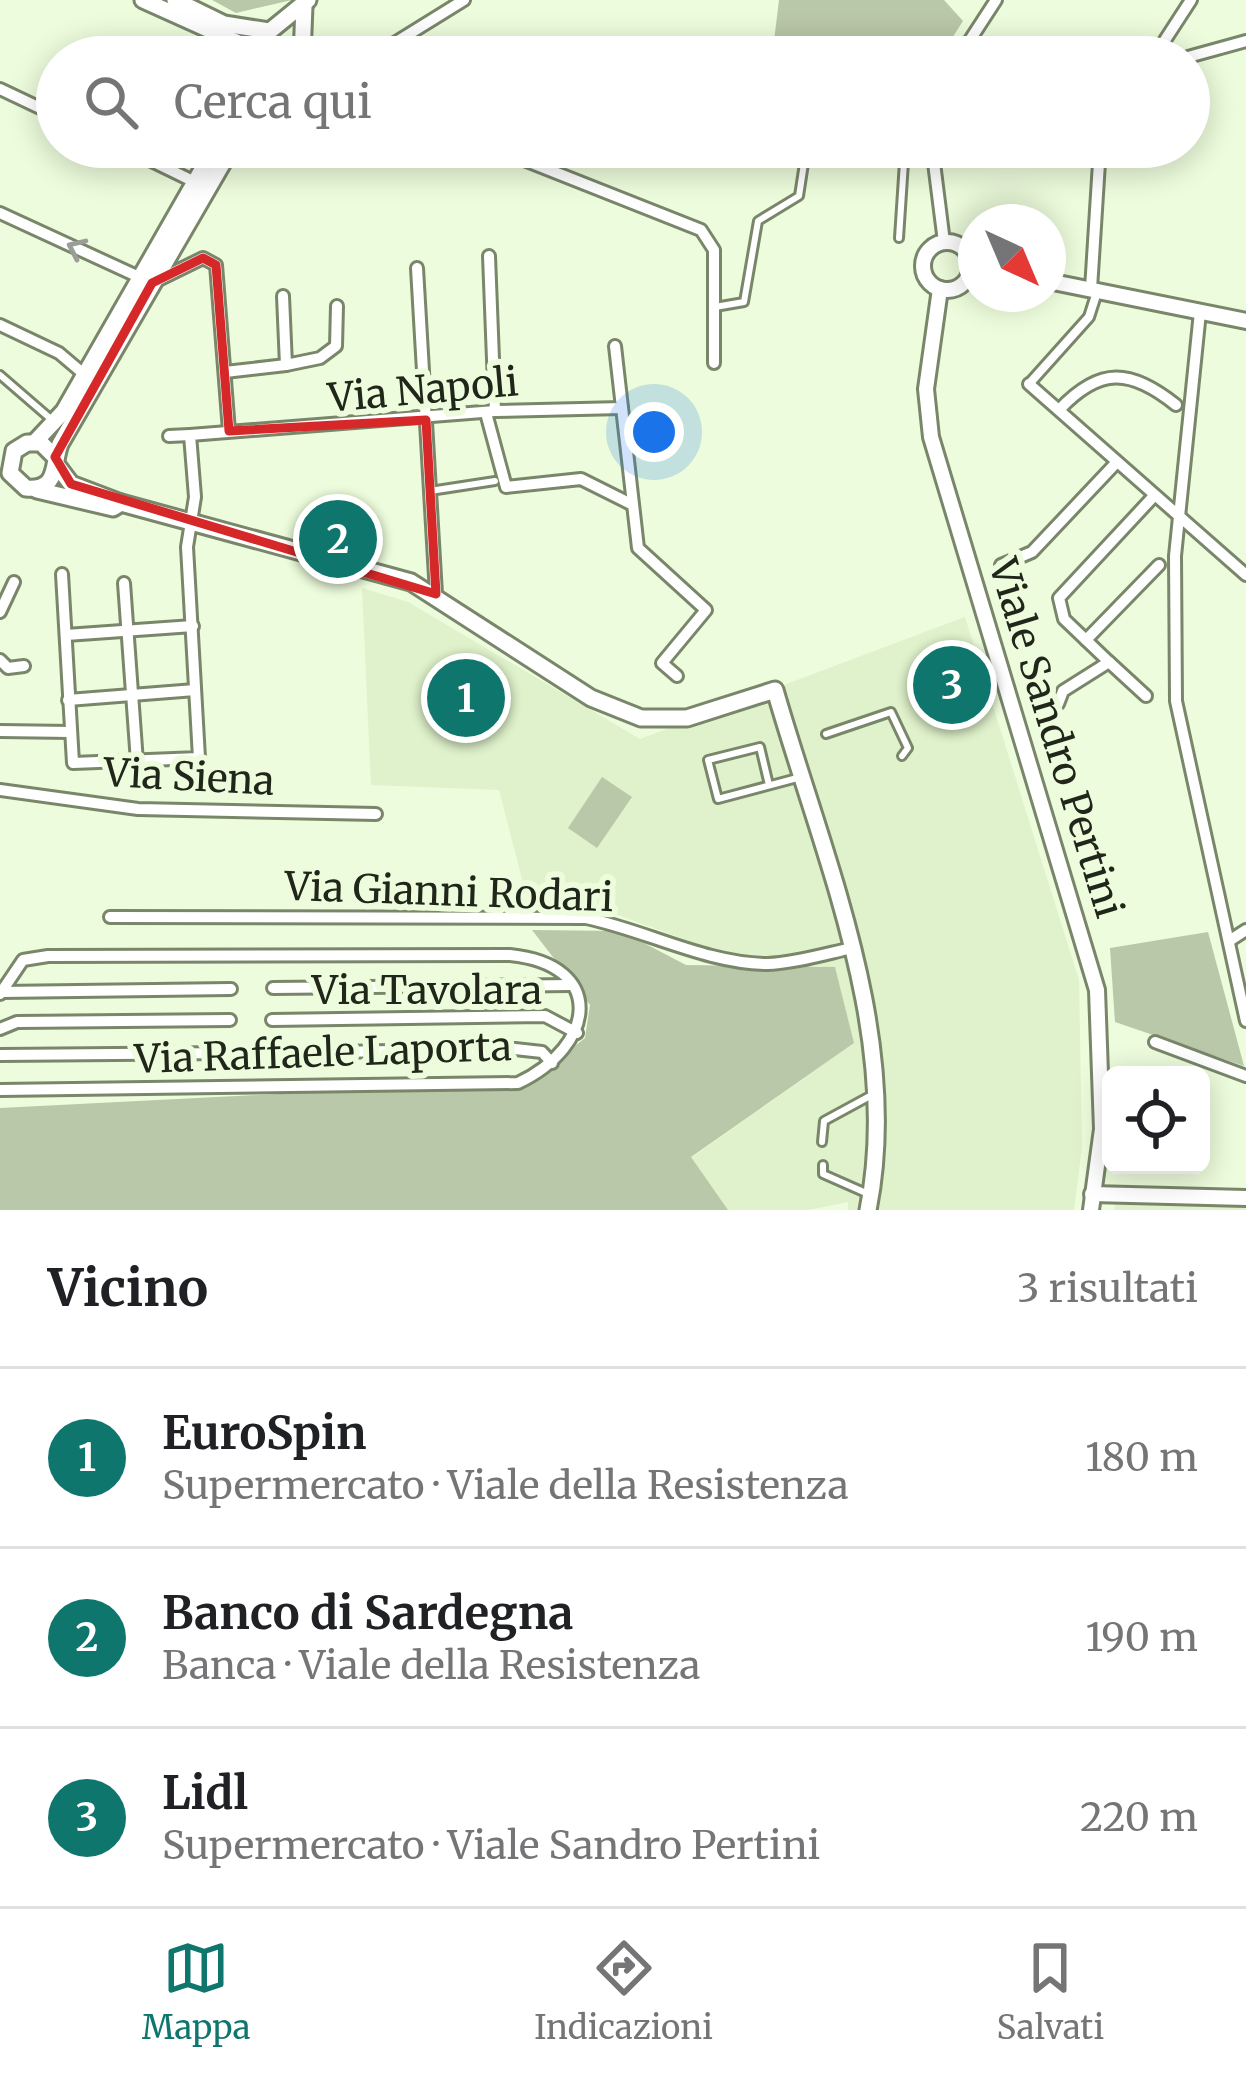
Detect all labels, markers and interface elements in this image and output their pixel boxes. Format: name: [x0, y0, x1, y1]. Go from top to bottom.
search box: [36, 36, 1210, 168]
icon: search: [78, 69, 144, 135]
text: Cerca qui: [174, 74, 372, 130]
north arrow: [958, 204, 1066, 312]
one-way arrow: [67, 239, 88, 262]
street label: Via Napoli: [325, 357, 520, 423]
your location: [624, 402, 684, 462]
pin: 2: [299, 494, 377, 584]
street label: Viale Sandro Pertini: [978, 552, 1134, 923]
pin: 3: [913, 640, 991, 730]
pin: 1: [427, 653, 505, 743]
street label: Via Siena: [101, 748, 276, 806]
street label: Via Gianni Rodari: [283, 862, 614, 922]
street label: Via Tavolara: [311, 966, 542, 1015]
street label: Via Raffaele Laporta: [133, 1022, 513, 1084]
map controls: [1102, 1066, 1210, 1174]
button: locate: [1102, 1066, 1210, 1174]
text: Vicino: [48, 1256, 208, 1320]
text: 3 risultati: [1017, 1264, 1198, 1313]
text: EuroSpin: [162, 1405, 367, 1461]
text: 1: [78, 1433, 96, 1482]
text: 180 m: [1085, 1433, 1198, 1482]
text: Supermercato · Viale della Resistenza: [162, 1461, 849, 1510]
text: Banco di Sardegna: [162, 1585, 573, 1641]
text: 2: [76, 1613, 98, 1662]
text: 190 m: [1086, 1613, 1198, 1662]
text: Banca · Viale della Resistenza: [162, 1641, 700, 1690]
text: Lidl: [162, 1765, 248, 1821]
text: 3: [76, 1793, 98, 1842]
text: 220 m: [1080, 1793, 1198, 1842]
text: Supermercato · Viale Sandro Pertini: [162, 1821, 820, 1870]
tab: Mappa: [142, 1935, 251, 2048]
tab: Indicazioni: [534, 1935, 713, 2048]
tab: Salvati: [997, 1935, 1104, 2048]

